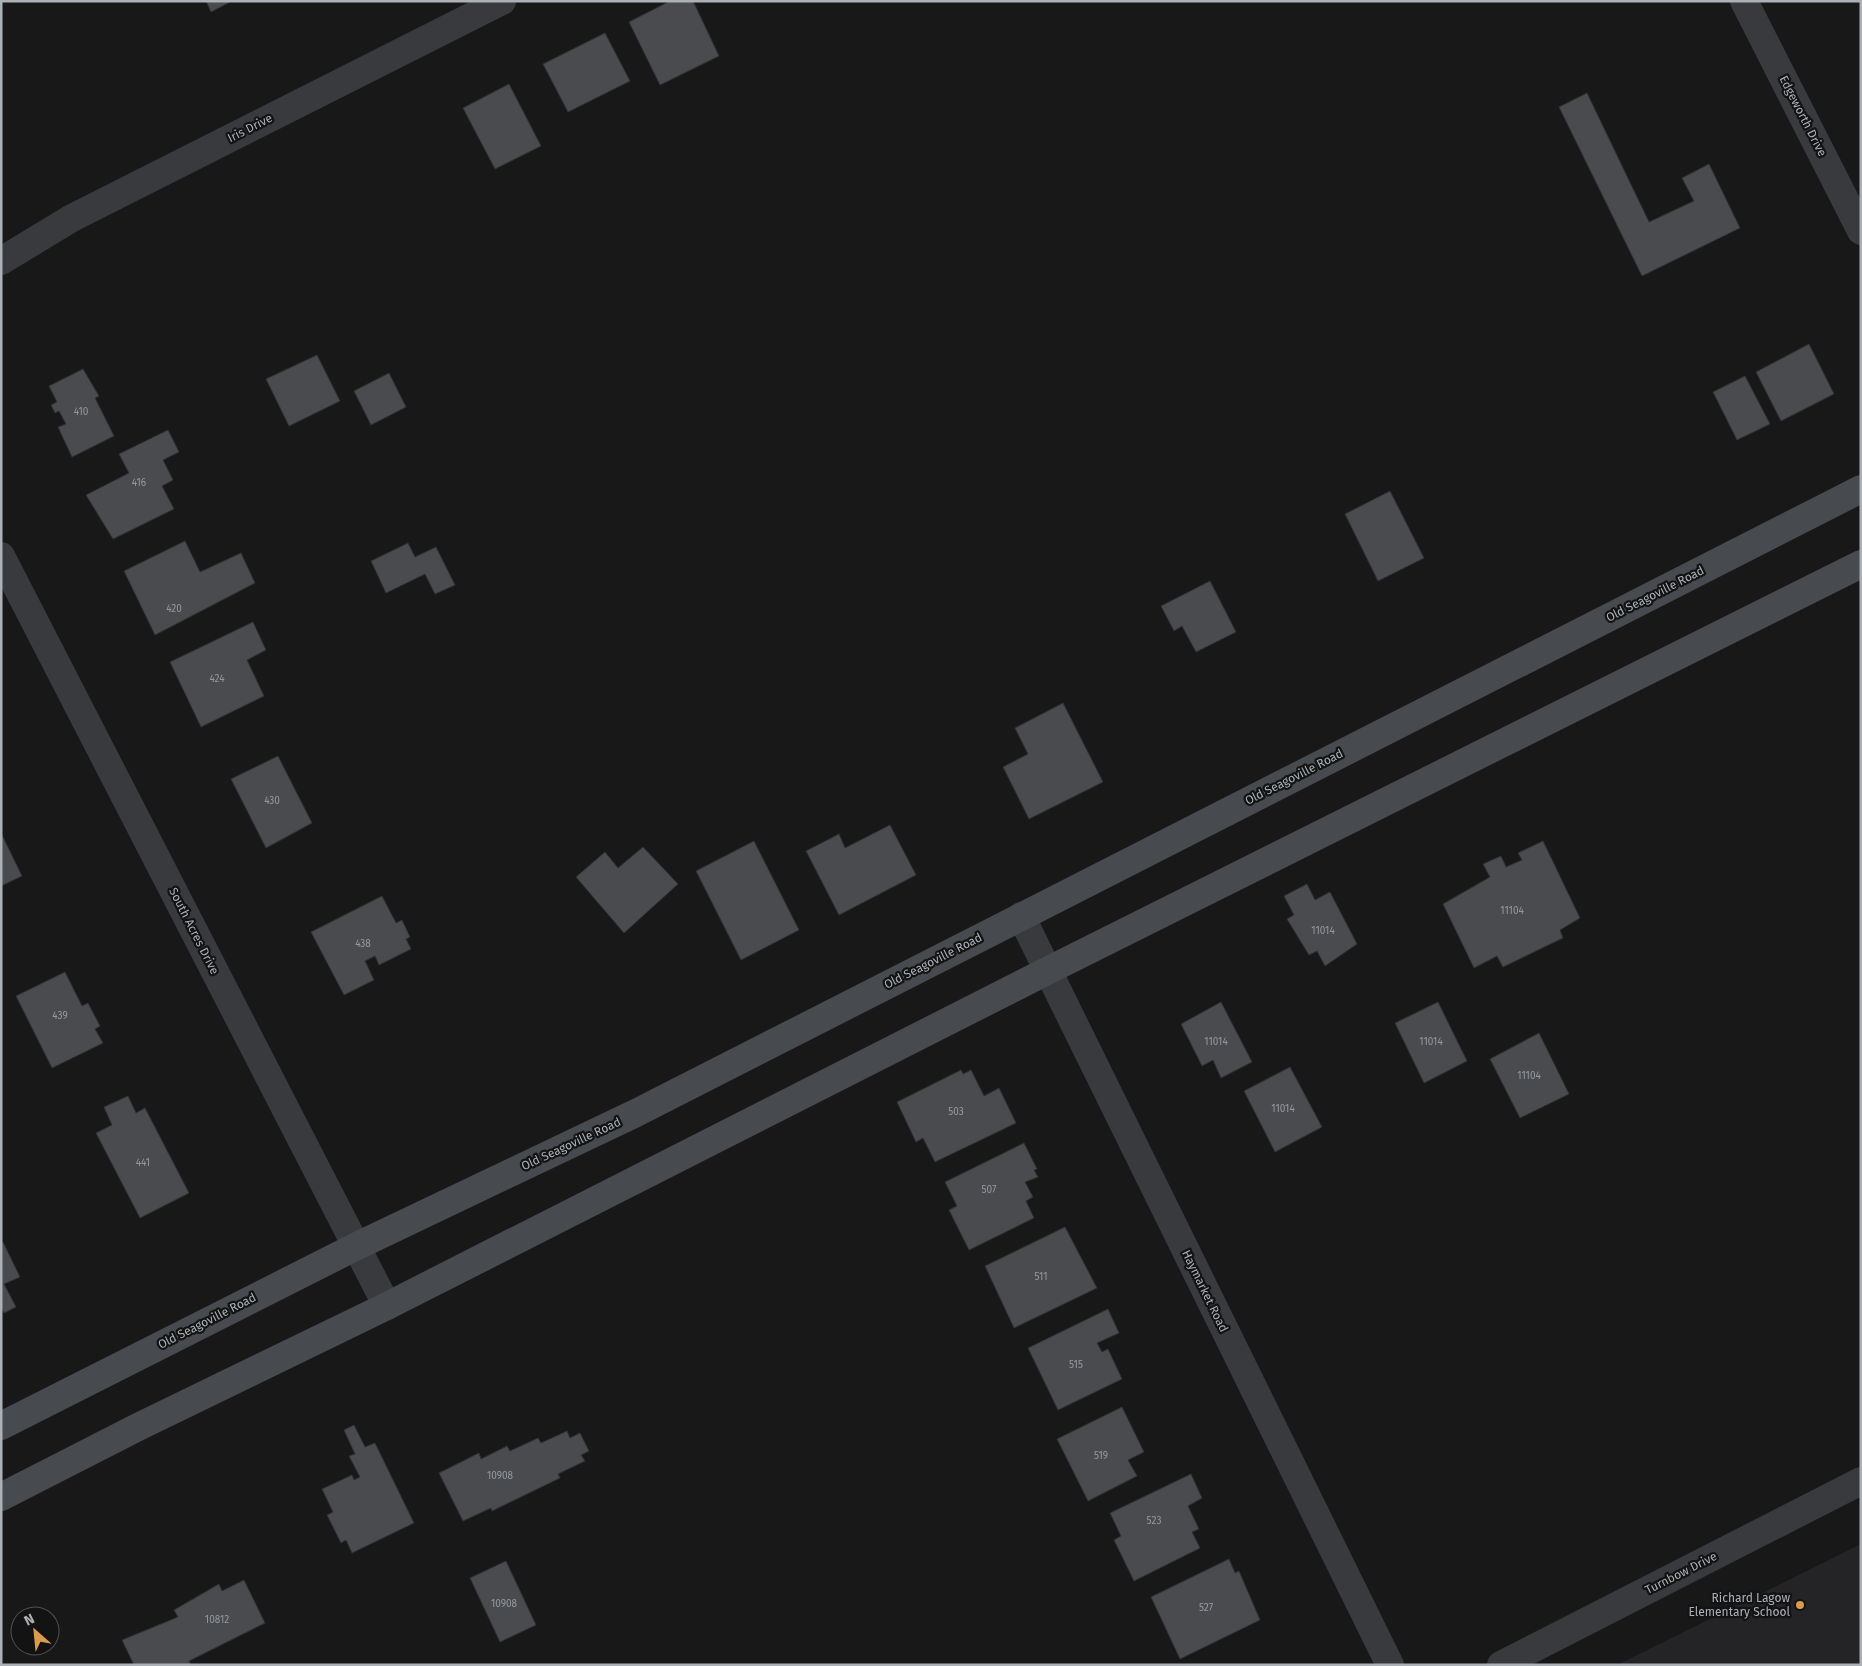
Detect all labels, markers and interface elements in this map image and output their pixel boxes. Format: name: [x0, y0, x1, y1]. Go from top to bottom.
street label: Edgeworth Drive: [1777, 73, 1829, 159]
street label: Iris Drive: [225, 111, 275, 145]
house number: 410: [74, 406, 89, 418]
house number: 416: [132, 477, 146, 489]
street label: Old Seagoville Road: [1604, 563, 1706, 625]
house number: 420: [166, 603, 182, 615]
house number: 424: [209, 673, 225, 685]
street label: Old Seagoville Road: [1243, 746, 1345, 808]
house number: 430: [264, 795, 280, 807]
street label: South Acres Drive: [166, 885, 222, 977]
house number: 11104: [1500, 905, 1524, 917]
house number: 11014: [1311, 925, 1335, 937]
street label: Old Seagoville Road: [882, 930, 984, 992]
house number: 438: [355, 938, 371, 950]
house number: 439: [52, 1010, 68, 1022]
house number: 11014: [1204, 1036, 1228, 1048]
house number: 11014: [1419, 1036, 1443, 1048]
house number: 11104: [1517, 1070, 1541, 1082]
house number: 11014: [1271, 1103, 1295, 1115]
house number: 503: [948, 1106, 964, 1118]
street label: Old Seagoville Road: [519, 1115, 623, 1173]
house number: 441: [136, 1157, 150, 1169]
house number: 507: [982, 1184, 997, 1196]
street label: Haymarket Road: [1179, 1248, 1231, 1334]
house number: 511: [1034, 1271, 1048, 1283]
street label: Old Seagoville Road: [156, 1290, 258, 1352]
house number: 515: [1069, 1359, 1083, 1371]
house number: 519: [1094, 1450, 1108, 1462]
house number: 10908: [487, 1470, 514, 1482]
house number: 523: [1147, 1515, 1161, 1527]
street label: Turnbow Drive: [1643, 1549, 1719, 1597]
place label: Richard Lagow Elementary School: [1688, 1591, 1790, 1619]
house number: 10908: [491, 1598, 518, 1610]
marker: Richard Lagow Elementary School: [1794, 1599, 1806, 1611]
house number: 527: [1199, 1602, 1214, 1614]
north arrow: [10, 1606, 60, 1656]
text: N: [21, 1610, 37, 1630]
house number: 10812: [205, 1614, 229, 1626]

